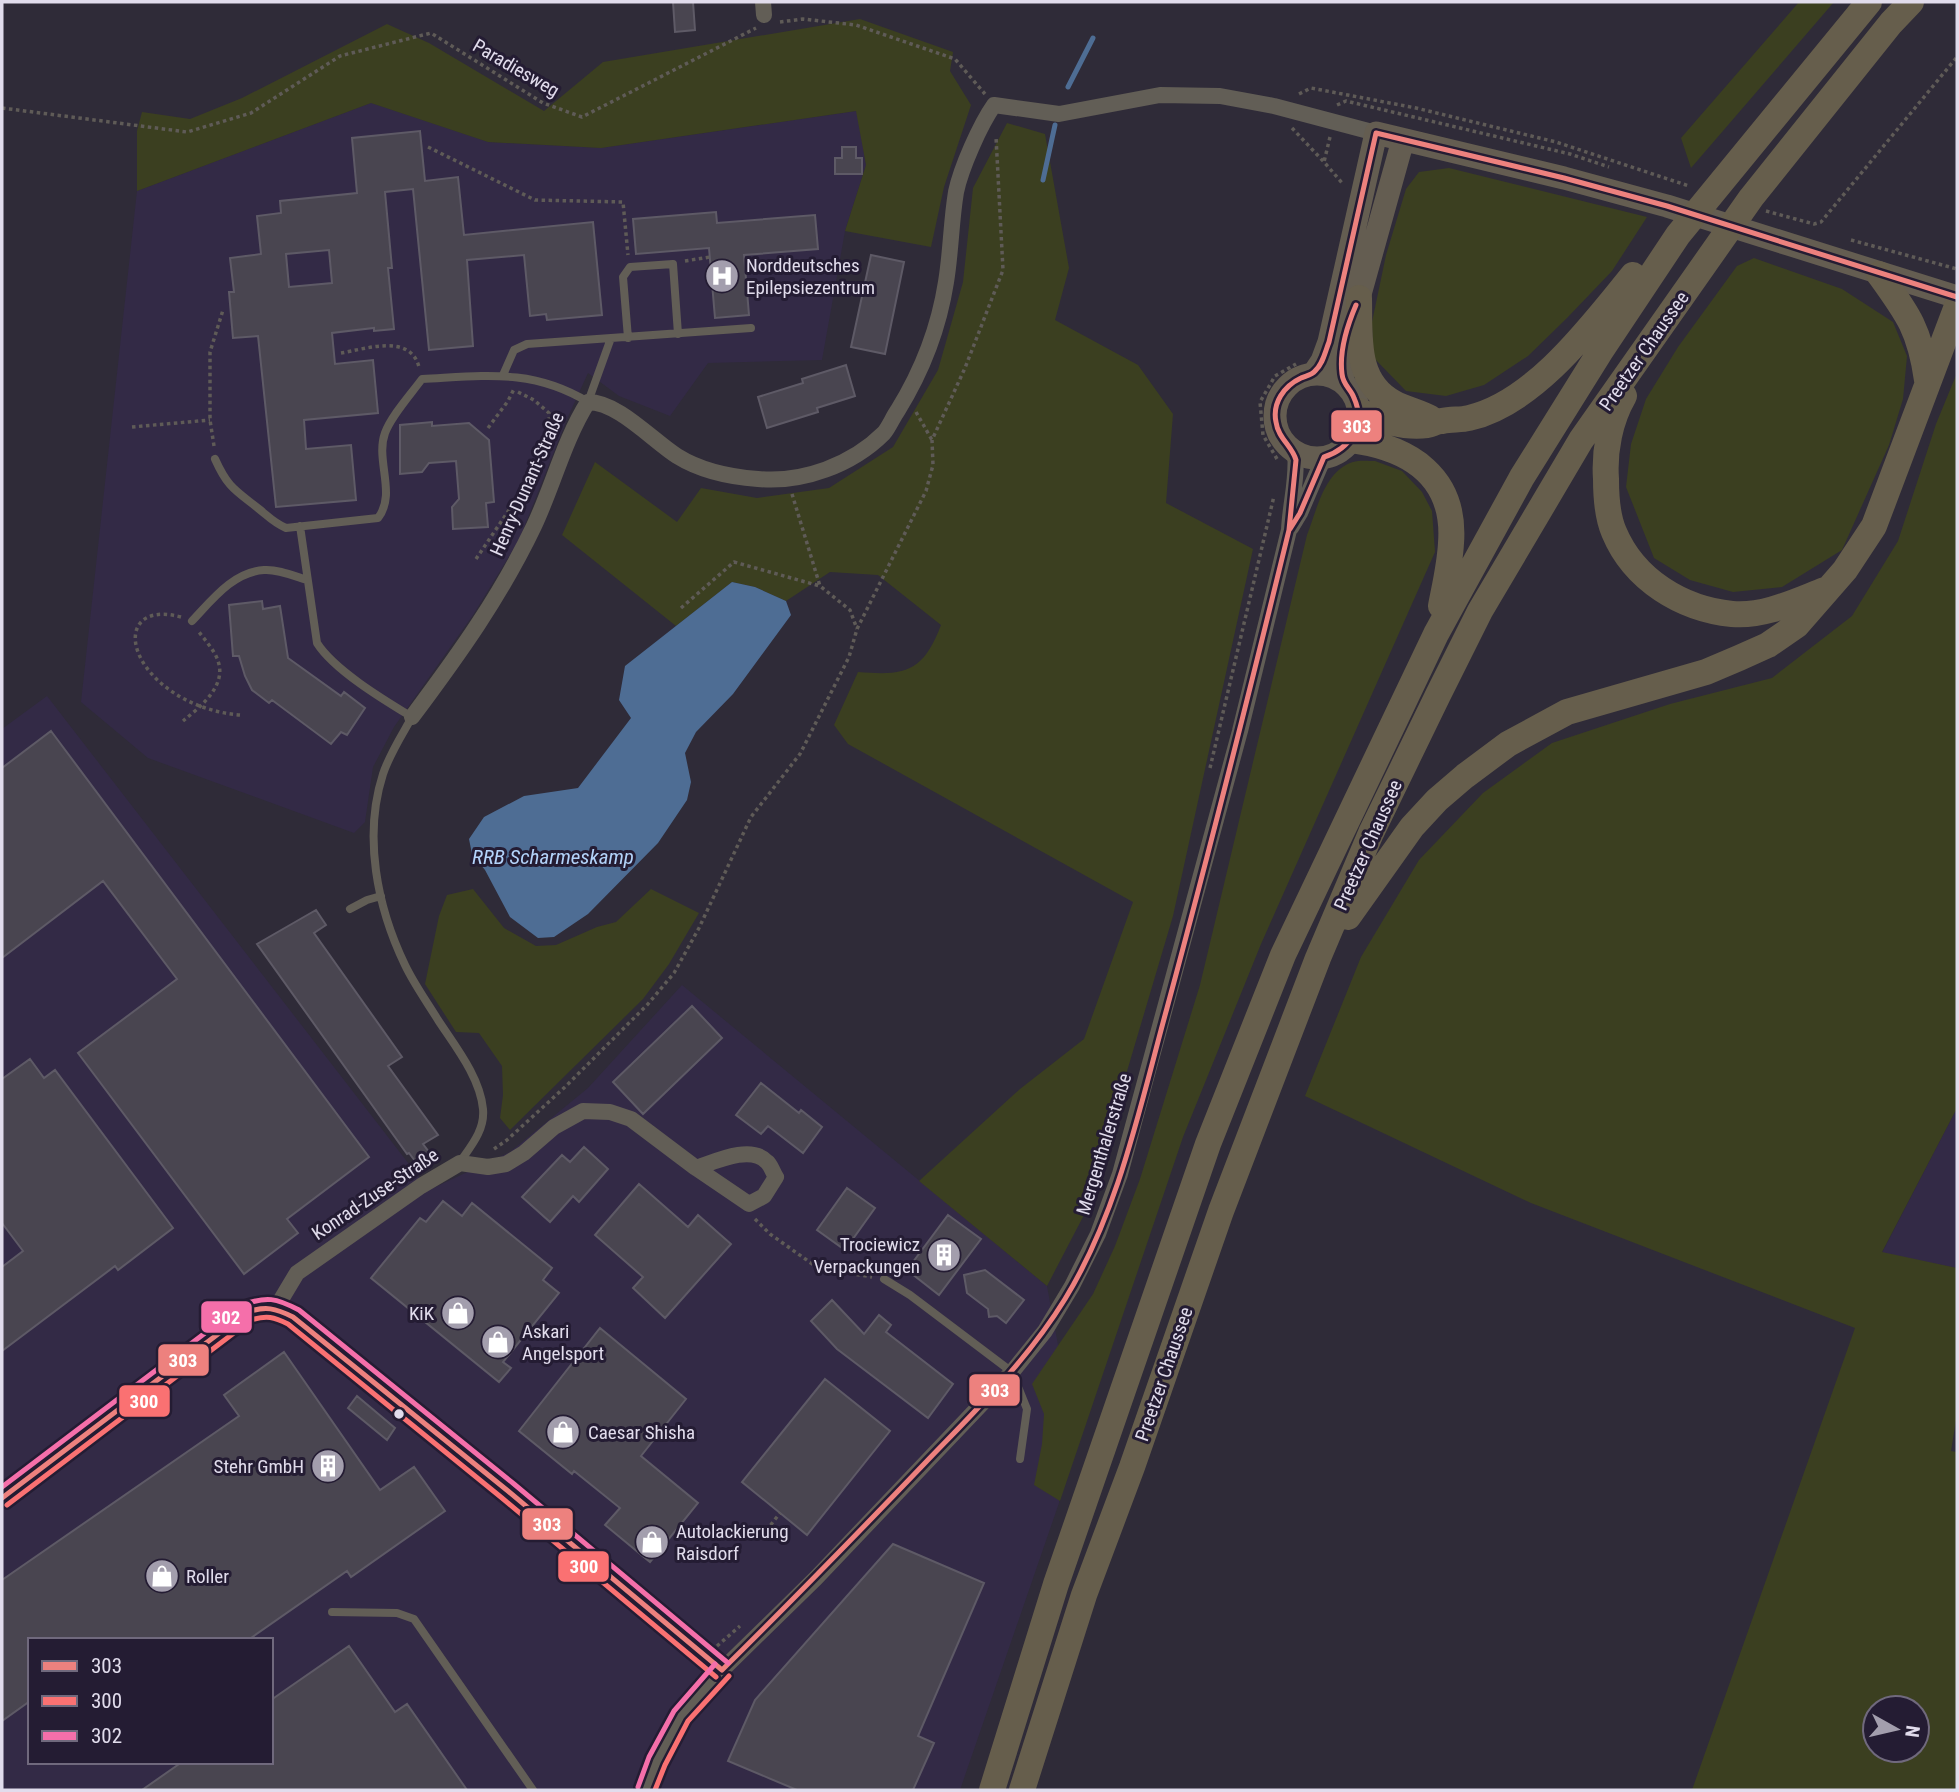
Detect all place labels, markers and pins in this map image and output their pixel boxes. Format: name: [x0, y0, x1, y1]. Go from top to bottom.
place label: Norddeutsches Epilepsiezentrum: [746, 254, 875, 299]
hospital icon: Norddeutsches Epilepsiezentrum: [703, 257, 741, 295]
place label: Trociewicz Verpackungen: [813, 1233, 920, 1278]
building icon: Trociewicz Verpackungen: [925, 1236, 963, 1274]
shop icon: KiK: [439, 1294, 477, 1332]
place label: KiK: [409, 1302, 435, 1325]
place label: Askari Angelsport: [522, 1320, 604, 1365]
shop icon: Askari Angelsport: [479, 1323, 517, 1361]
unlabelled marker: [392, 1407, 406, 1421]
shop icon: Caesar Shisha: [544, 1413, 582, 1451]
place label: Caesar Shisha: [588, 1421, 695, 1444]
building icon: Stehr GmbH: [309, 1447, 347, 1485]
place label: Stehr GmbH: [214, 1455, 304, 1478]
place label: Autolackierung Raisdorf: [676, 1520, 789, 1565]
shop icon: Autolackierung Raisdorf: [633, 1523, 671, 1561]
shop icon: Roller: [143, 1557, 181, 1595]
place label: Roller: [186, 1565, 229, 1588]

